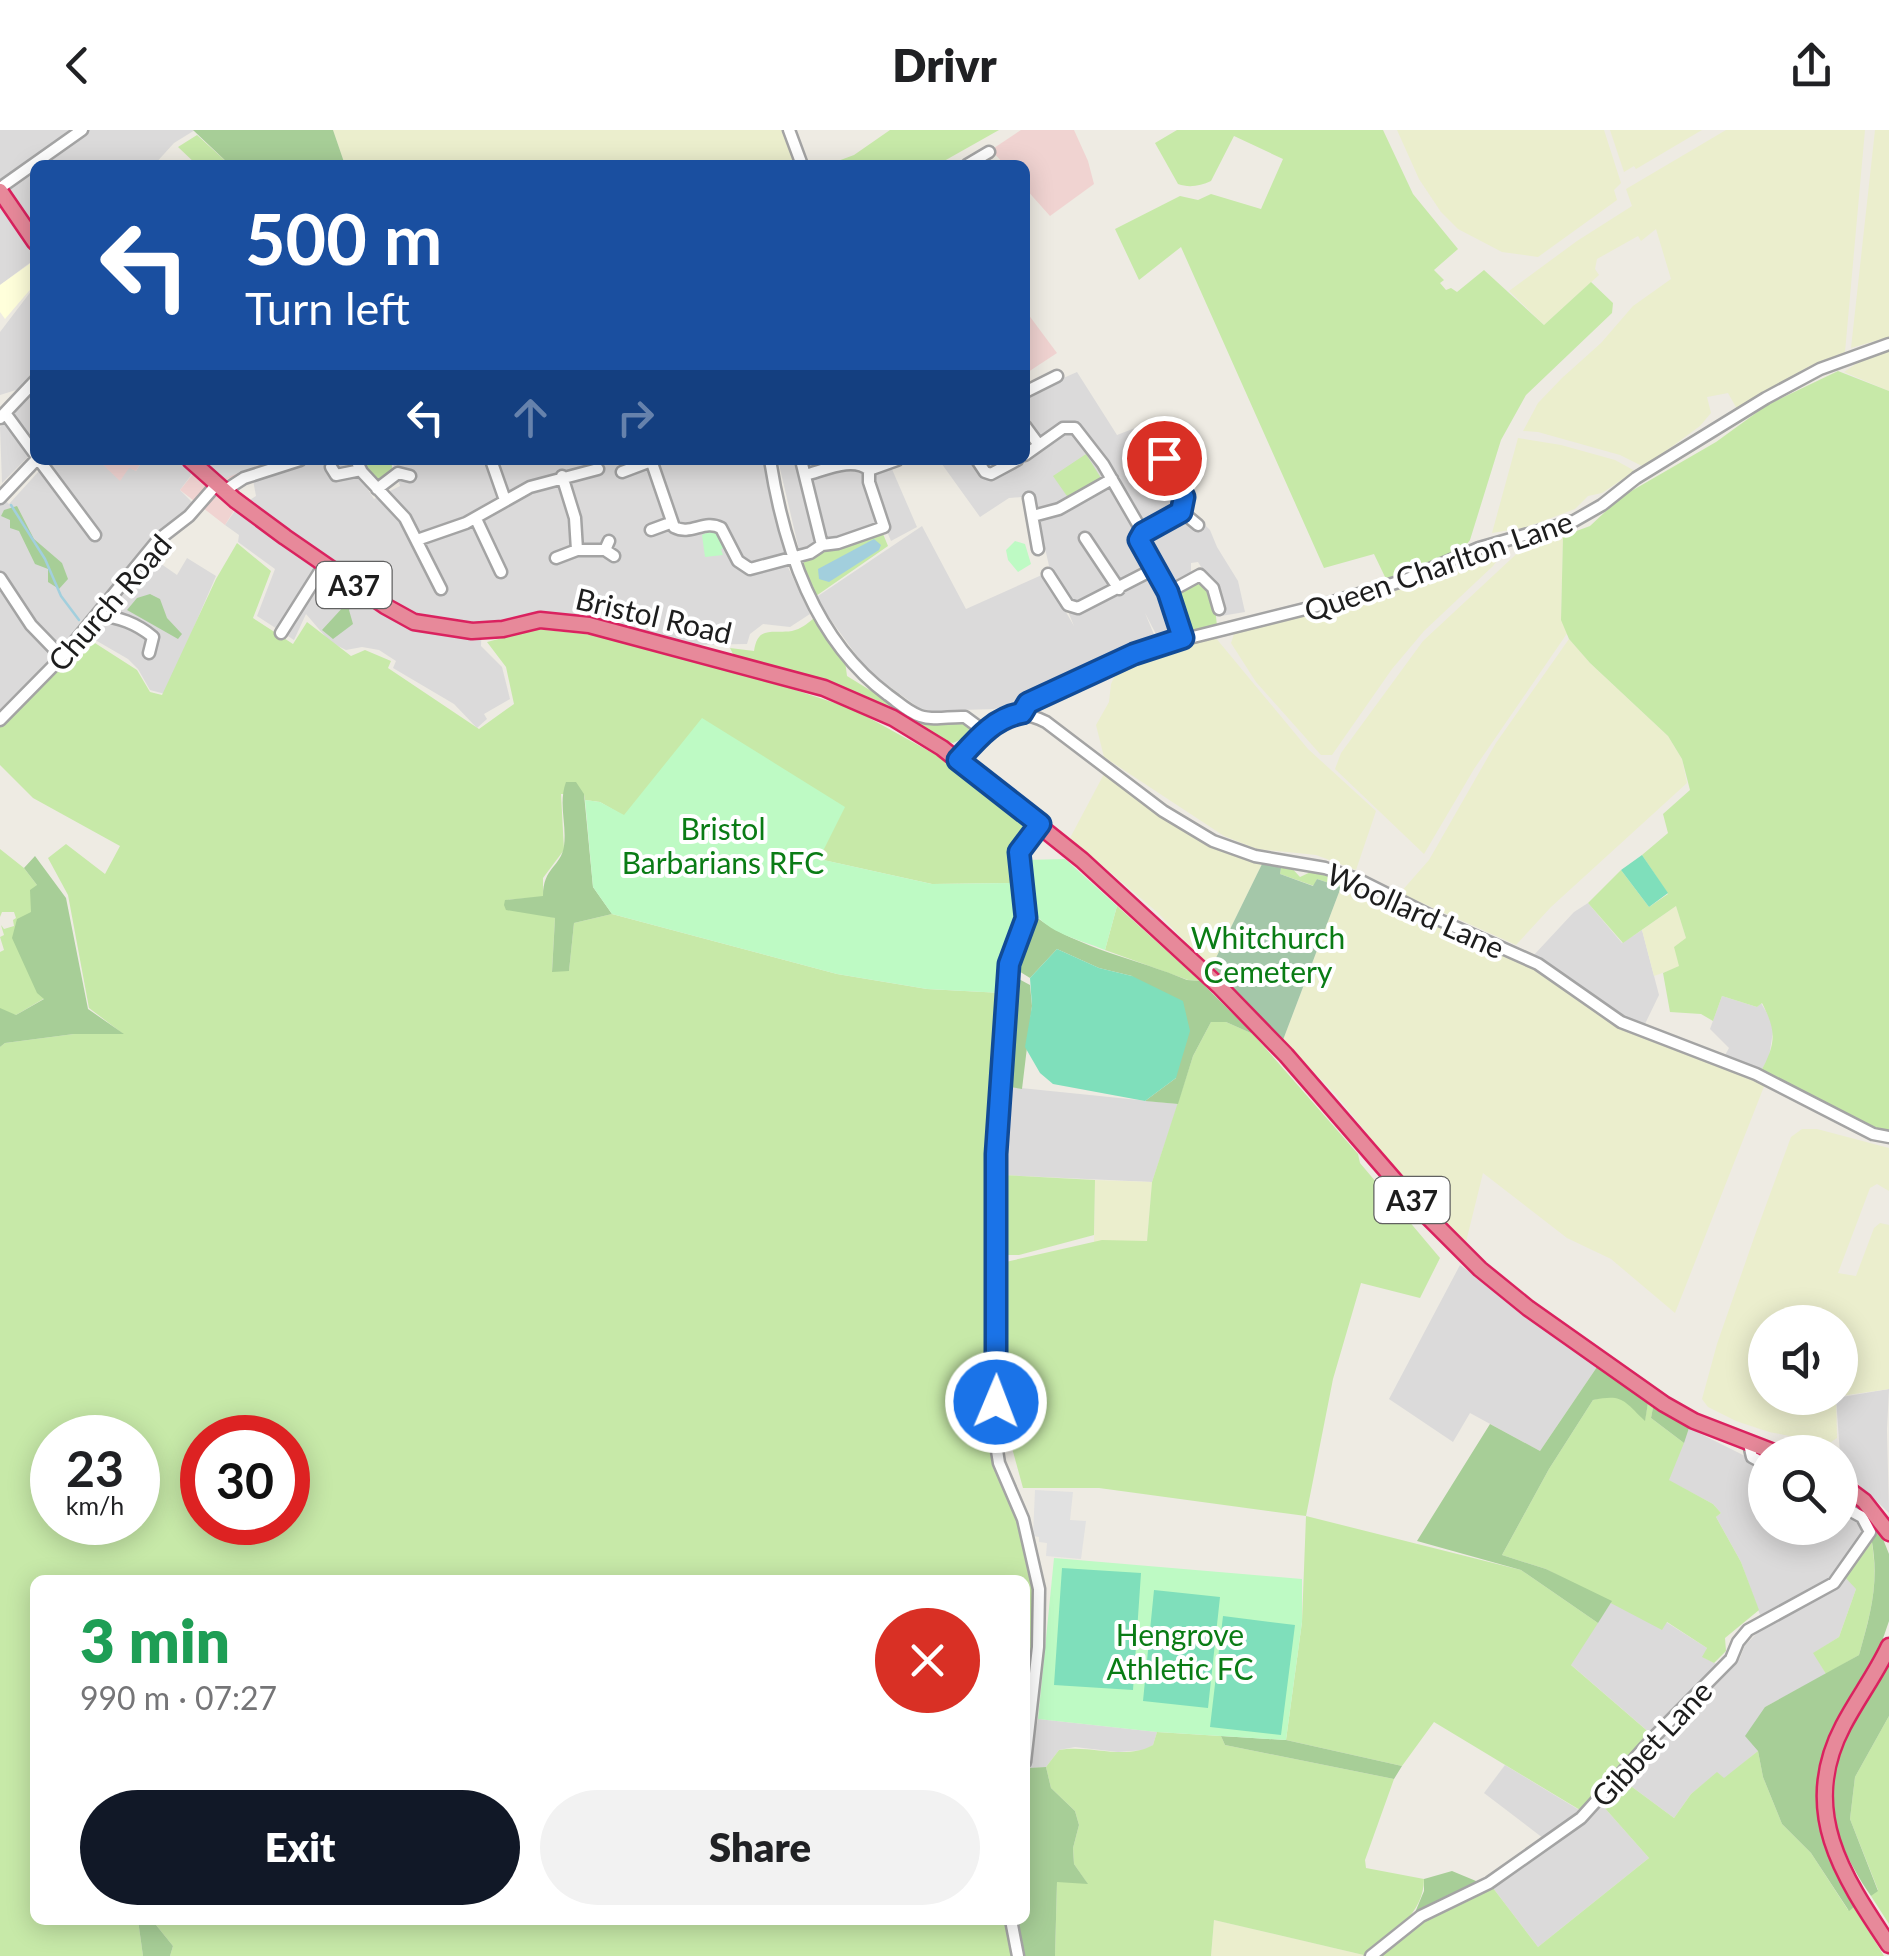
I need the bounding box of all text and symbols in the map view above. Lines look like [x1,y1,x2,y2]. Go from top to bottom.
icon: back [50,38,105,93]
text: Drivr [892,38,997,92]
icon: share [1784,38,1839,93]
text: 500 m [245,196,442,280]
icon: left [80,200,210,330]
text: Turn left [245,281,410,335]
icon: left [398,390,453,445]
icon: ahead [503,390,558,445]
icon: right [608,390,663,445]
pin [1122,416,1207,501]
icon: arrive [1137,431,1192,486]
street label: Queen Charlton Lane [1299,502,1577,628]
street label: Church Road [40,526,178,678]
road number: A37 [316,562,392,608]
street label: Bristol Road [572,580,736,650]
park label: Bristol Barbarians RFC [622,810,824,880]
street label: Woollard Lane [1322,855,1510,965]
park label: Whitchurch Cemetery [1191,919,1345,989]
road number: A37 [1374,1177,1450,1223]
map controls [1748,1305,1858,1545]
button: sound [1748,1305,1858,1415]
position arrow [944,1350,1048,1454]
speed limit sign: 30 [180,1415,310,1545]
button: search [1748,1435,1858,1545]
text: 23 [66,1438,124,1498]
text: km/h [66,1490,124,1520]
text: 3 min [80,1604,230,1676]
button: close [875,1608,980,1713]
park label: Hengrove Athletic FC [1106,1616,1254,1686]
street label: Gibbet Lane [1583,1672,1719,1814]
text: 990 m · 07:27 [80,1678,277,1717]
button: Exit [80,1790,520,1905]
button: Share [540,1790,980,1905]

